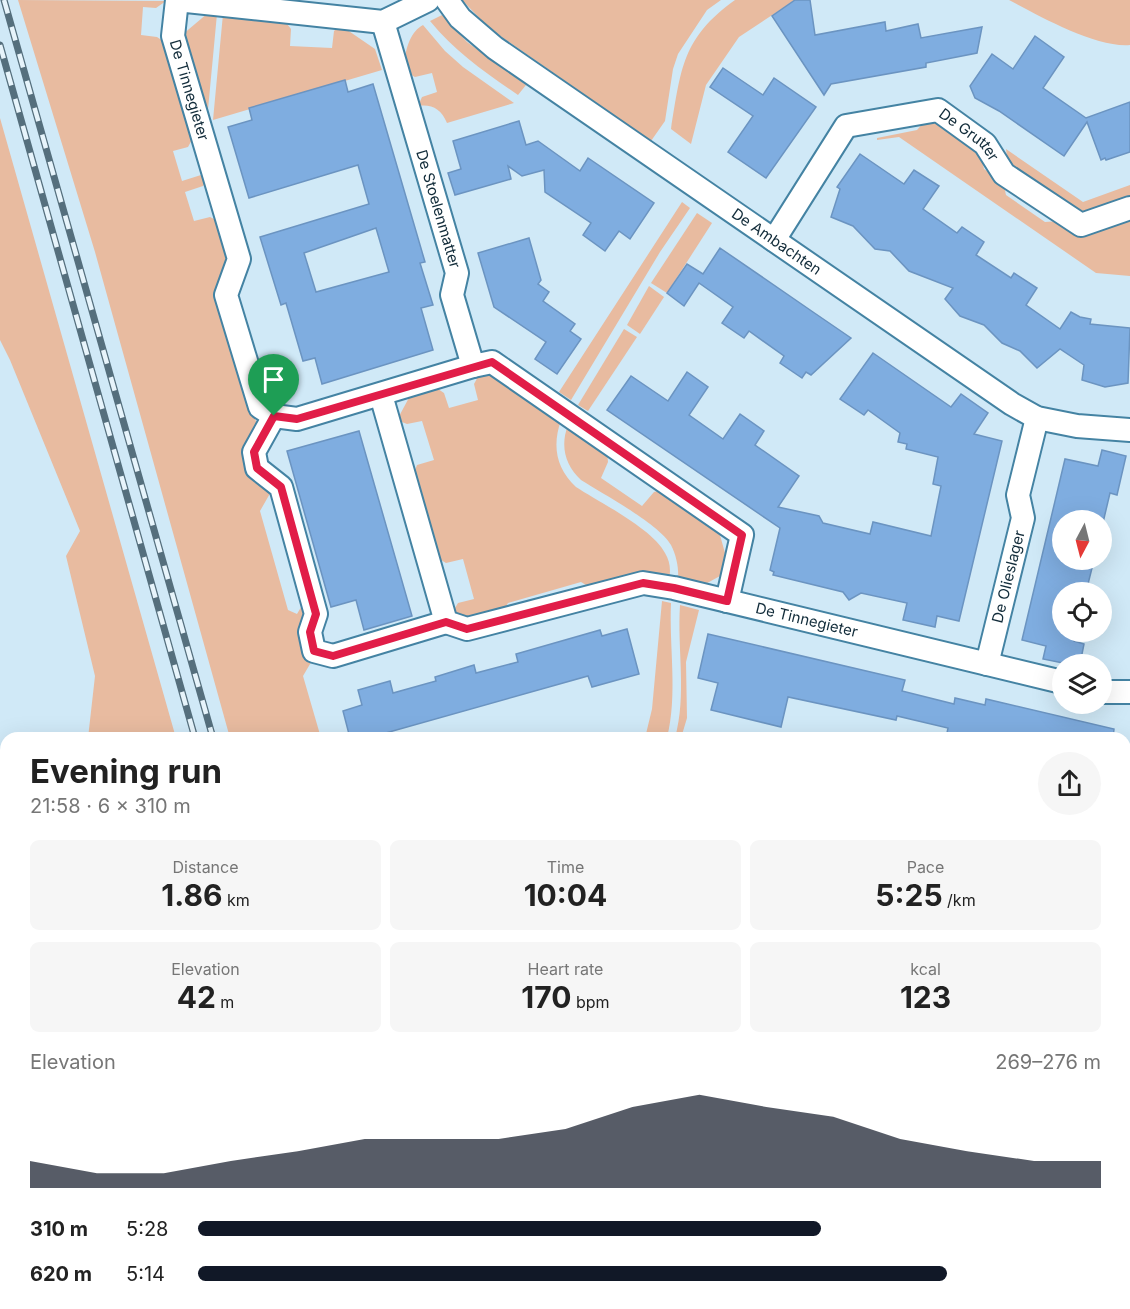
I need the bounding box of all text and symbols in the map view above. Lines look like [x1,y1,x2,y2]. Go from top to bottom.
street label: De Tinnegieter [166,37,214,143]
street label: De Grutter [935,104,1003,165]
street label: De Stoelenmatter [412,147,465,271]
street label: De Ambachten [728,204,825,279]
pin [248,354,299,416]
icon: arrive [257,363,290,396]
north arrow [1052,510,1112,570]
map controls [1052,510,1112,714]
street label: De Olieslager [987,528,1029,625]
button: locate [1052,582,1112,642]
street label: De Tinnegieter [754,598,860,641]
button: layers [1052,654,1112,714]
text: Evening run [30,751,222,791]
button: share [1038,752,1101,815]
text: 21:58 · 6 × 310 m [30,794,191,818]
text: Distance [172,857,239,877]
text: Time [547,857,584,877]
text: Pace [907,857,944,877]
text: 1.86 [161,877,222,913]
text: 10:04 [524,877,607,913]
text: 5:25 [875,877,943,913]
text: km [222,890,250,910]
text: /km [943,890,976,910]
text: Elevation [171,959,240,979]
text: Heart rate [528,959,603,979]
text: kcal [910,959,941,979]
text: 42 [177,979,216,1015]
text: 170 [521,979,572,1015]
text: 123 [900,979,951,1015]
text: m [216,992,234,1012]
text: bpm [572,992,610,1012]
text: Elevation [30,1050,116,1074]
text: 269–276 m [995,1050,1101,1074]
text: 310 m [30,1217,88,1241]
text: 5:28 [126,1217,169,1241]
text: 620 m [30,1262,92,1286]
text: 5:14 [126,1262,165,1286]

